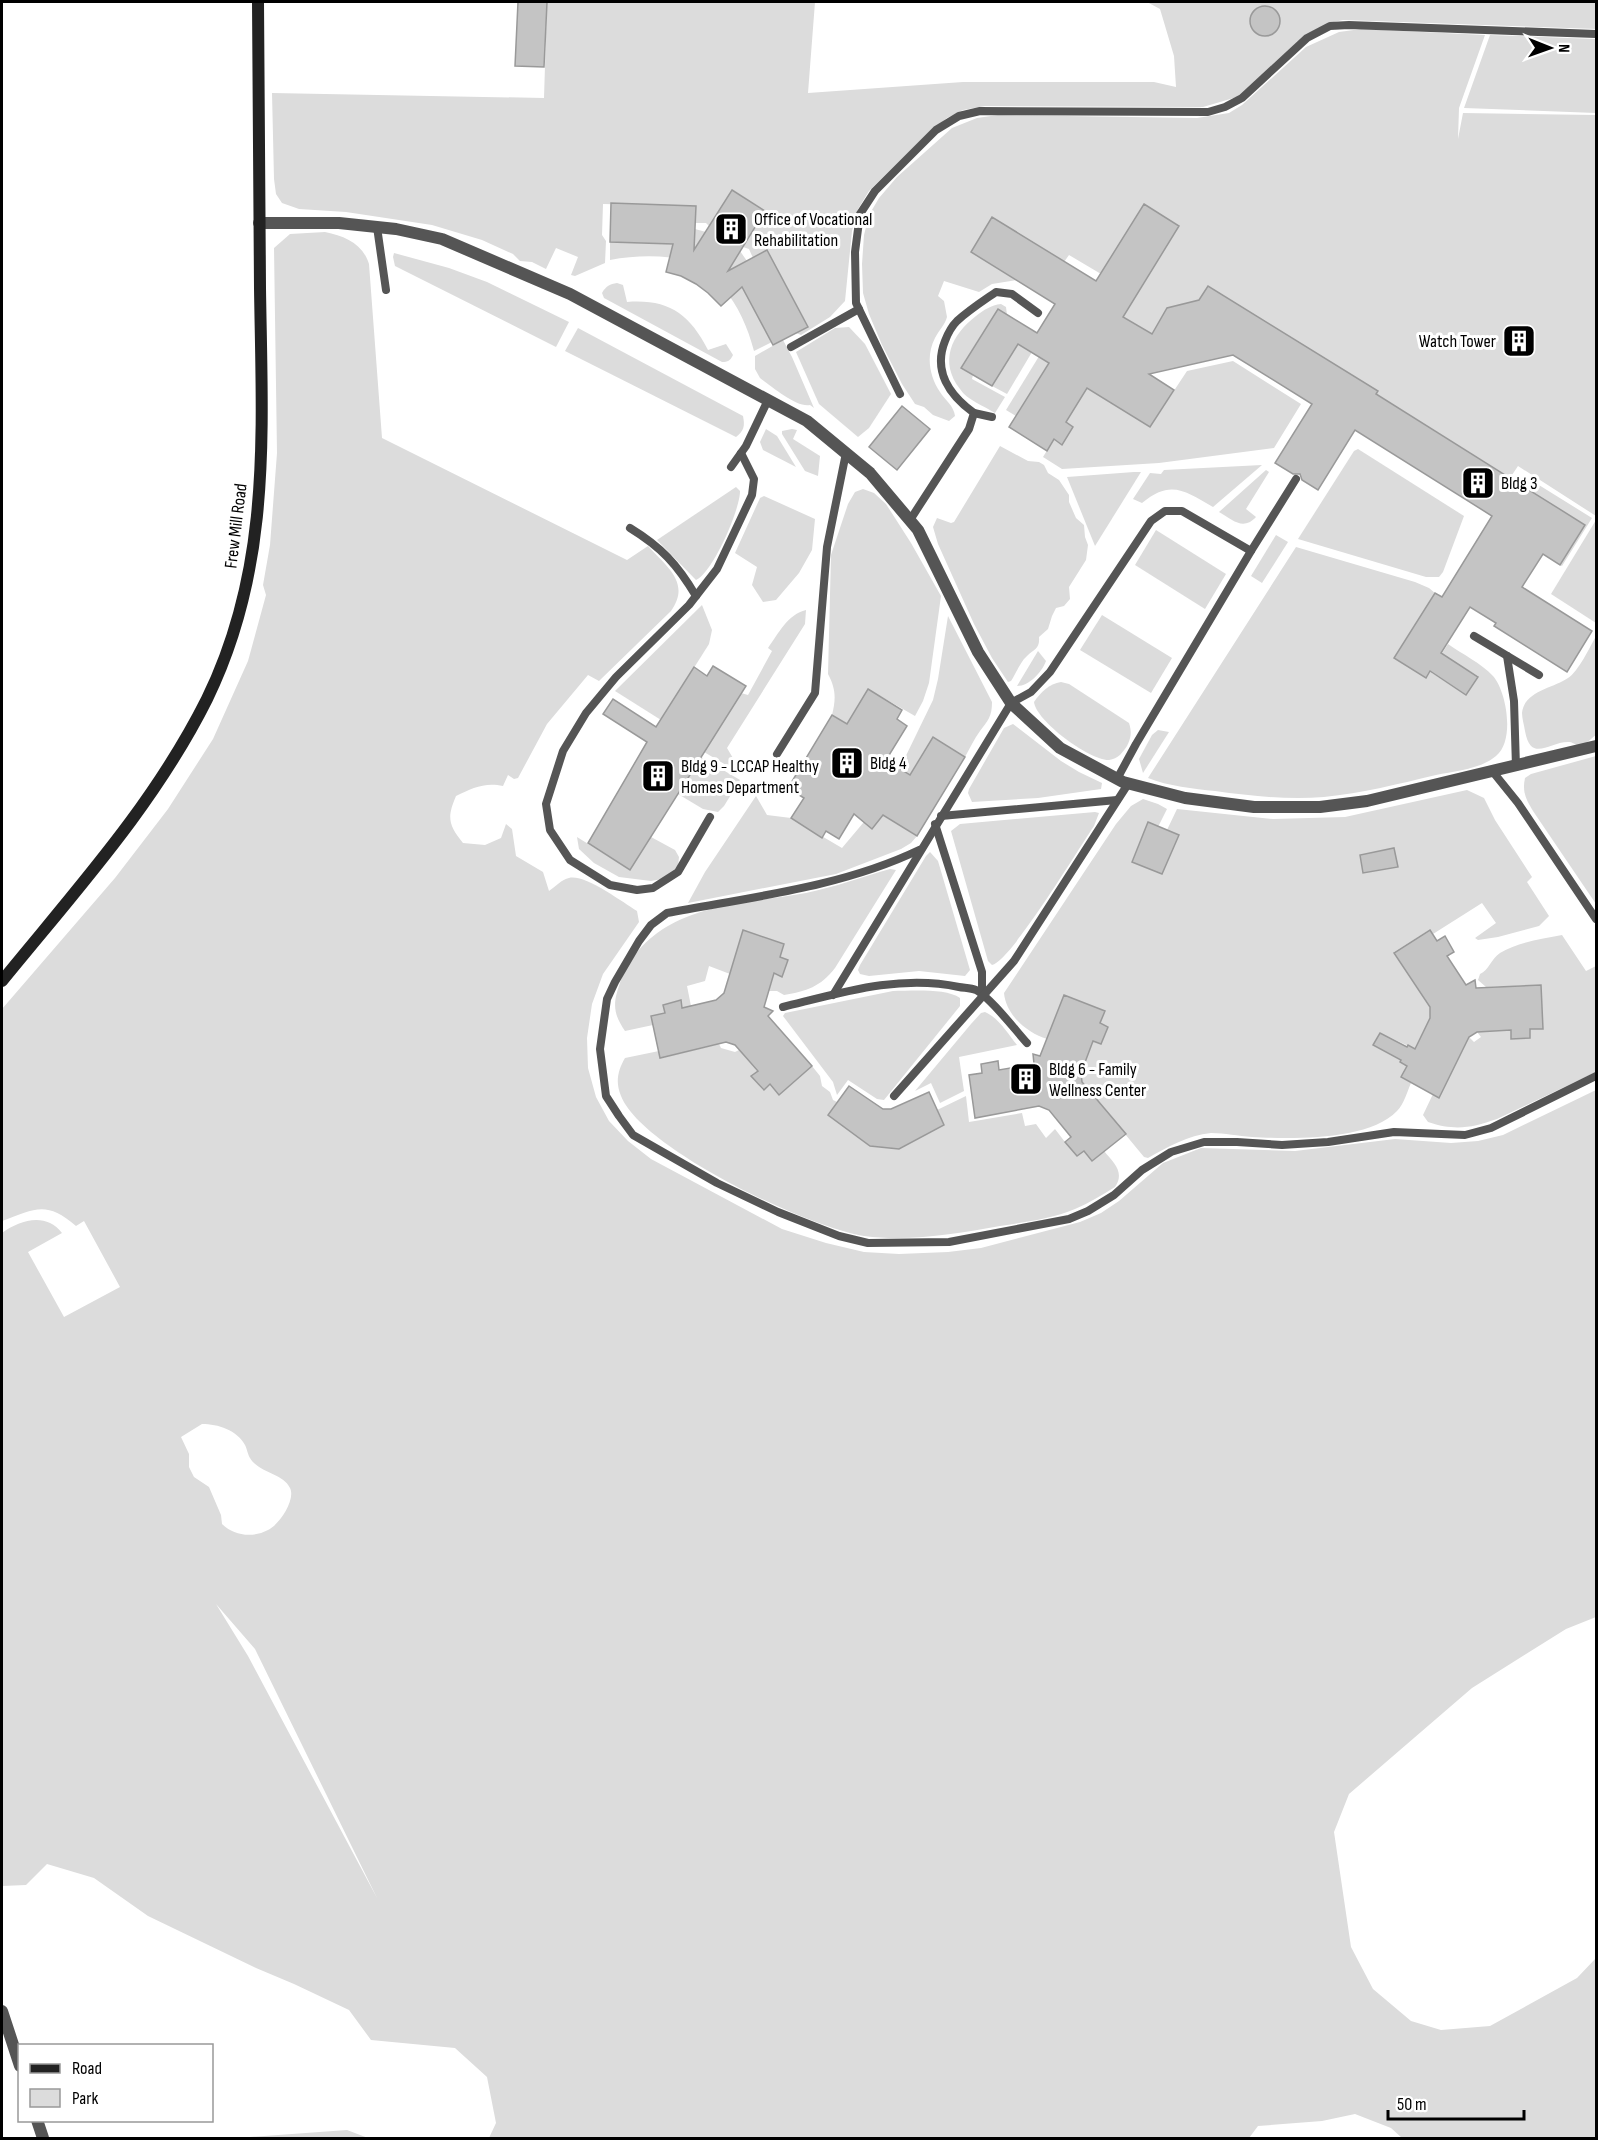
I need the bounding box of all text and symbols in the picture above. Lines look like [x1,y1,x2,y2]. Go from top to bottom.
north arrow [1520,18,1580,78]
text: N [1554,44,1573,53]
place label: Office of Vocational Rehabilitation [754,209,872,251]
building icon: Office of Vocational Rehabilitation [713,211,749,247]
building icon: Watch Tower [1501,323,1537,359]
place label: Watch Tower [1419,331,1496,352]
building icon: Bldg 3 [1460,465,1496,501]
place label: Bldg 3 [1501,473,1537,494]
street label: Frew Mill Road [220,482,252,570]
building icon: Bldg 4 [829,745,865,781]
place label: Bldg 4 [870,753,907,774]
place label: Bldg 9 - LCCAP Healthy Homes Department [681,756,819,798]
building icon: Bldg 9 - LCCAP Healthy Homes Department [640,758,676,794]
place label: Bldg 6 - Family Wellness Center [1049,1059,1146,1101]
building icon: Bldg 6 - Family Wellness Center [1008,1061,1044,1097]
legend [18,2044,213,2122]
text: Road [72,2058,102,2079]
scale bar [1388,2083,1524,2121]
text: Park [72,2088,98,2109]
text: 50 m [1397,2094,1427,2115]

